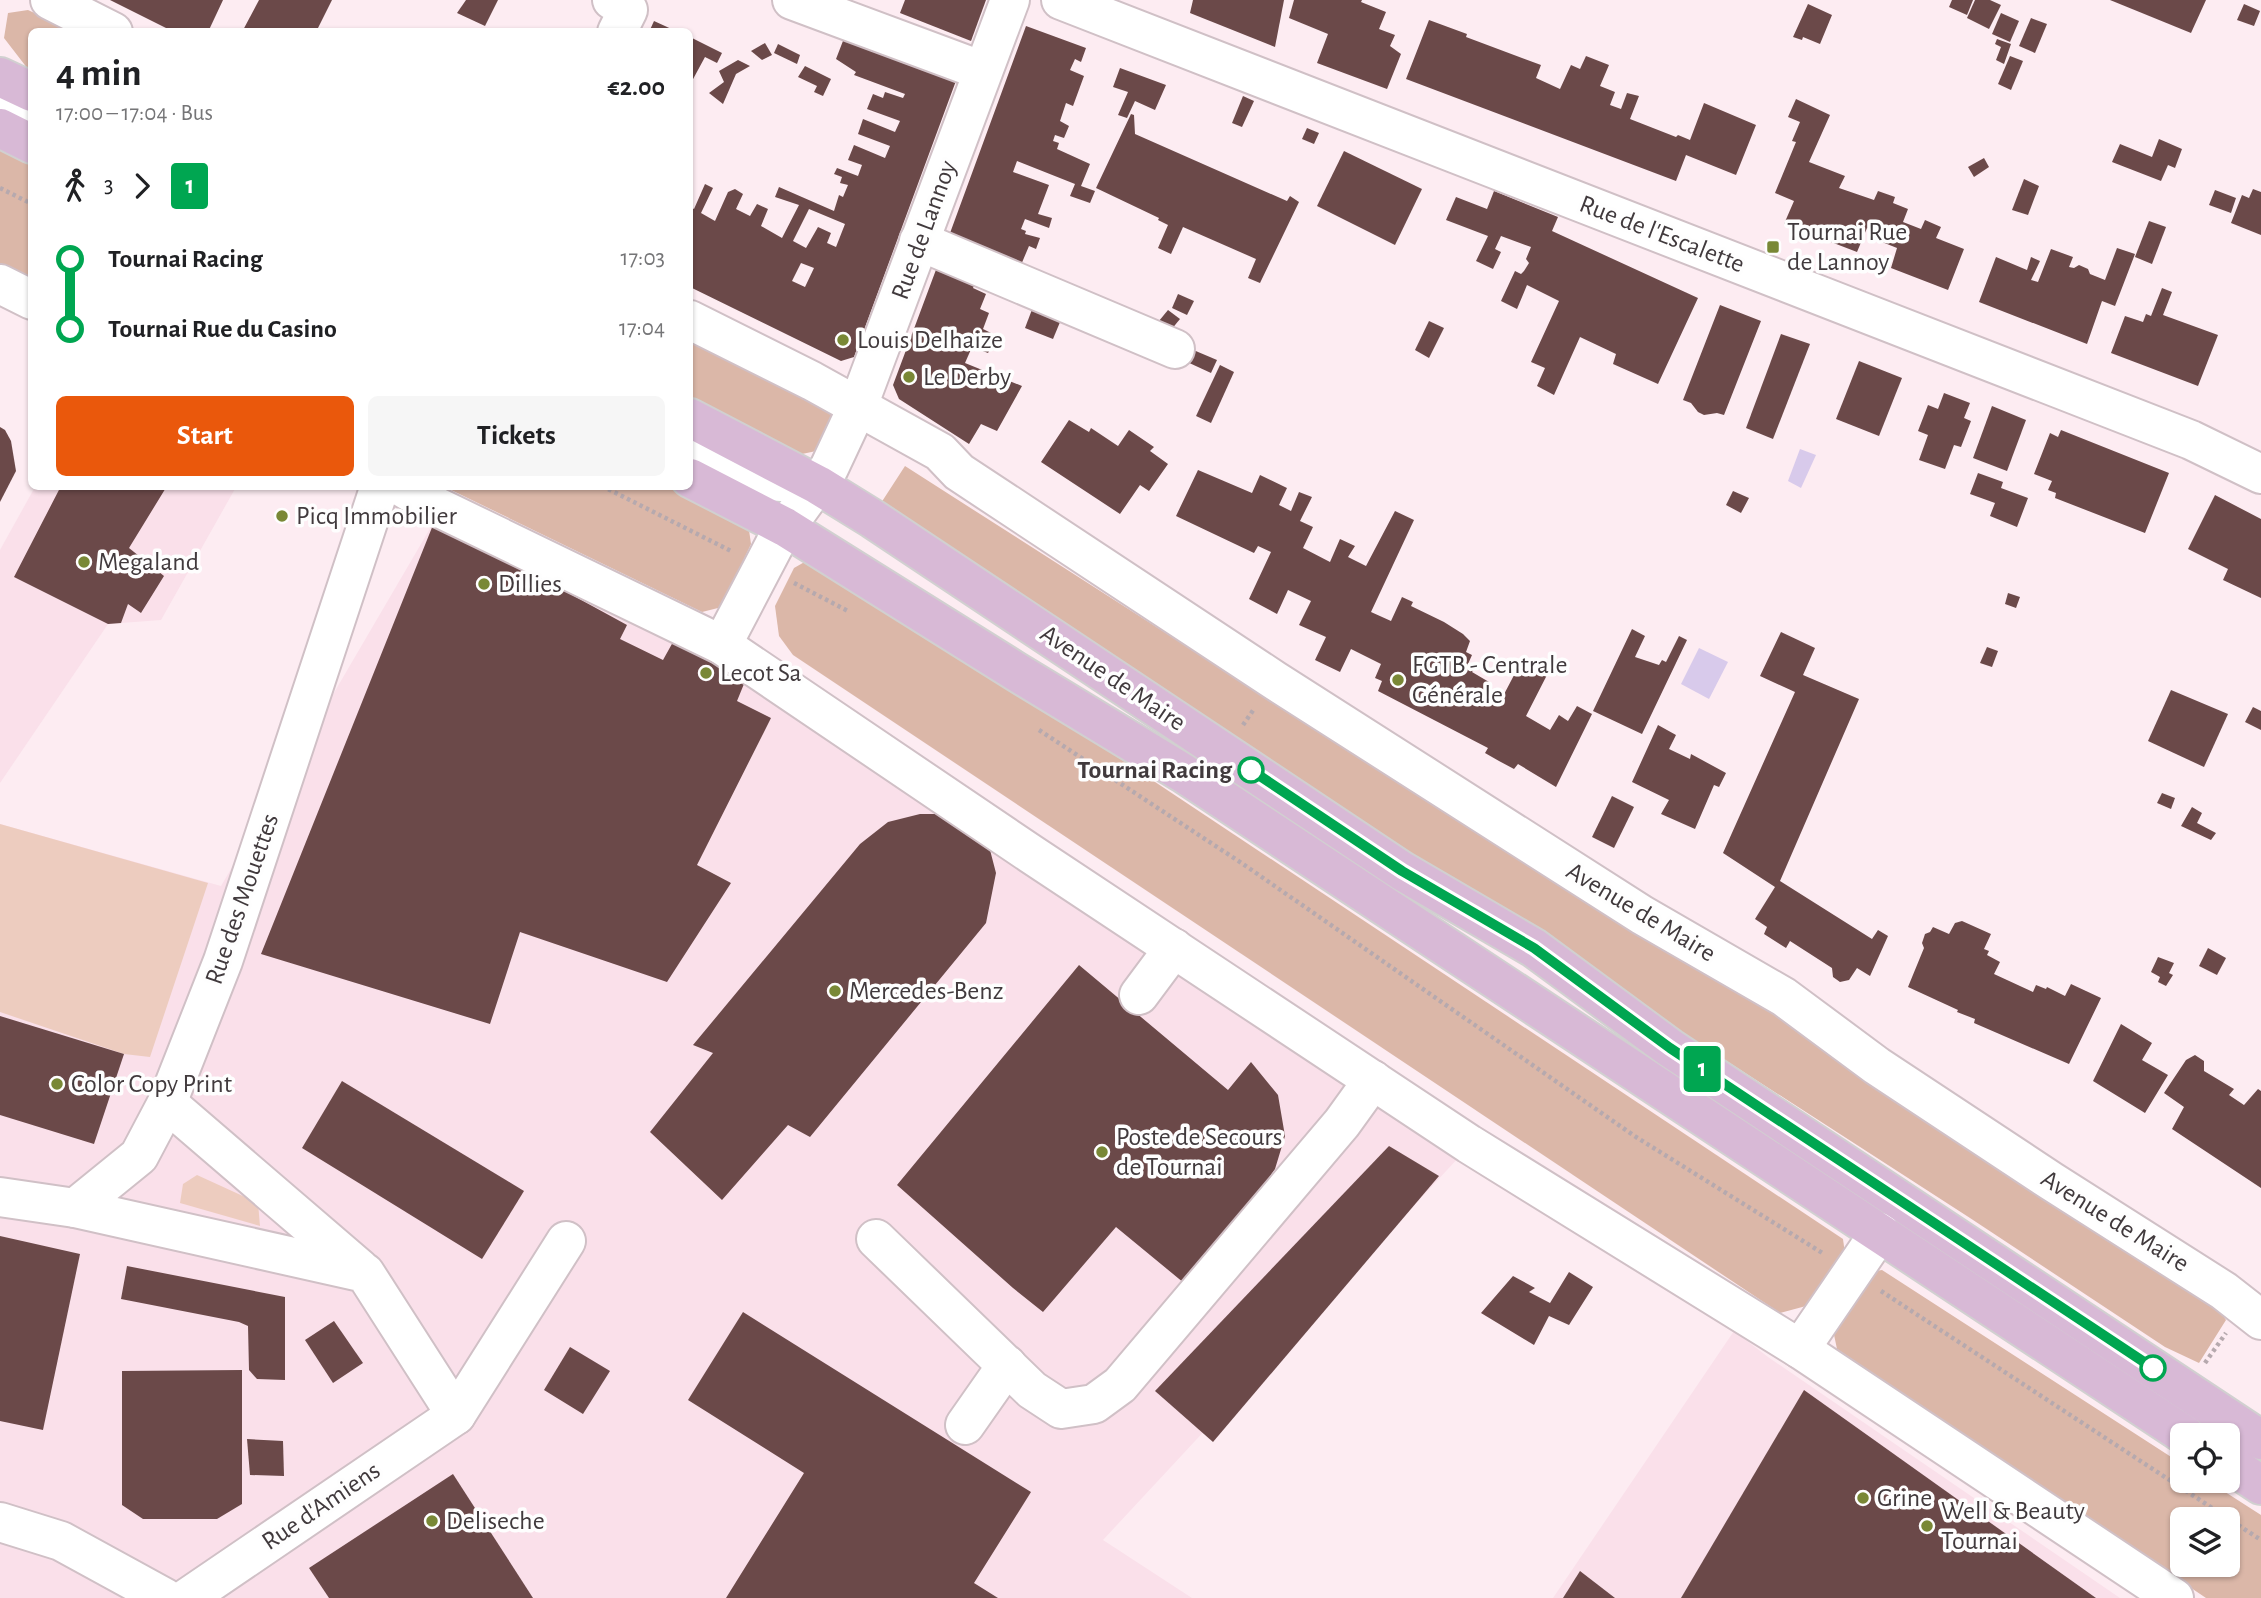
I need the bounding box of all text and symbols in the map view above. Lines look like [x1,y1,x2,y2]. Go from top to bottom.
text: 4 min [56,55,142,93]
text: €2.00 [608,74,665,100]
text: 17:00 – 17:04 · Bus [56,102,213,125]
street label: Rue de Lannoy [887,157,961,303]
icon: walk [56,167,94,205]
icon: forward [123,167,161,205]
text: 3 [104,174,113,197]
text: 1 [185,174,194,198]
street label: Rue de l'Escalette [1576,191,1748,277]
place label: Tournai Rue de Lannoy [1787,219,1907,275]
marker: Tournai Rue de Lannoy [1765,239,1781,255]
text: Tournai Racing [108,246,263,272]
text: 17:03 [621,247,665,270]
text: Tournai Rue du Casino [108,316,337,342]
text: 17:04 [619,317,665,340]
place label: Louis Delhaize [857,327,1003,353]
marker: Louis Delhaize [835,332,851,348]
place label: Le Derby [923,364,1011,390]
marker: Le Derby [901,369,917,385]
button: Start [56,396,354,476]
button: Tickets [368,396,665,476]
place label: Picq Immobilier [296,503,458,529]
marker: Picq Immobilier [274,508,290,524]
place label: Megaland [98,549,199,575]
marker: Megaland [76,554,92,570]
place label: Dillies [498,571,562,597]
marker: Dillies [476,576,492,592]
street label: Avenue de Maire [1036,620,1190,736]
place label: FGTB - Centrale Générale [1412,652,1567,708]
place label: Lecot Sa [720,660,802,686]
marker: Lecot Sa [698,665,714,681]
marker: FGTB - Centrale Générale [1390,672,1406,688]
place label: Tournai Racing [1077,757,1233,783]
marker: Tournai Racing [1238,757,1264,783]
street label: Rue des Mouettes [201,810,283,988]
street label: Avenue de Maire [1562,857,1720,967]
place label: Mercedes-Benz [849,978,1003,1004]
marker: Mercedes-Benz [827,983,843,999]
line badge: 1 [1679,1046,1725,1092]
text: 1 [1698,1057,1706,1081]
place label: Color Copy Print [71,1071,232,1097]
marker: Color Copy Print [49,1076,65,1092]
place label: Poste de Secours de Tournai [1116,1124,1282,1180]
marker: Poste de Secours de Tournai [1094,1144,1110,1160]
street label: Avenue de Maire [2037,1165,2193,1277]
unlabelled marker [2140,1355,2166,1381]
map controls [2170,1423,2240,1577]
button: locate [2170,1423,2240,1493]
street label: Rue d'Amiens [257,1457,385,1555]
place label: Grine [1877,1485,1932,1511]
marker: Grine [1855,1490,1871,1506]
place label: Well & Beauty Tournai [1941,1498,2085,1554]
button: layers [2170,1507,2240,1577]
place label: Deliseche [446,1508,545,1534]
marker: Deliseche [424,1513,440,1529]
marker: Well & Beauty Tournai [1919,1518,1935,1534]

